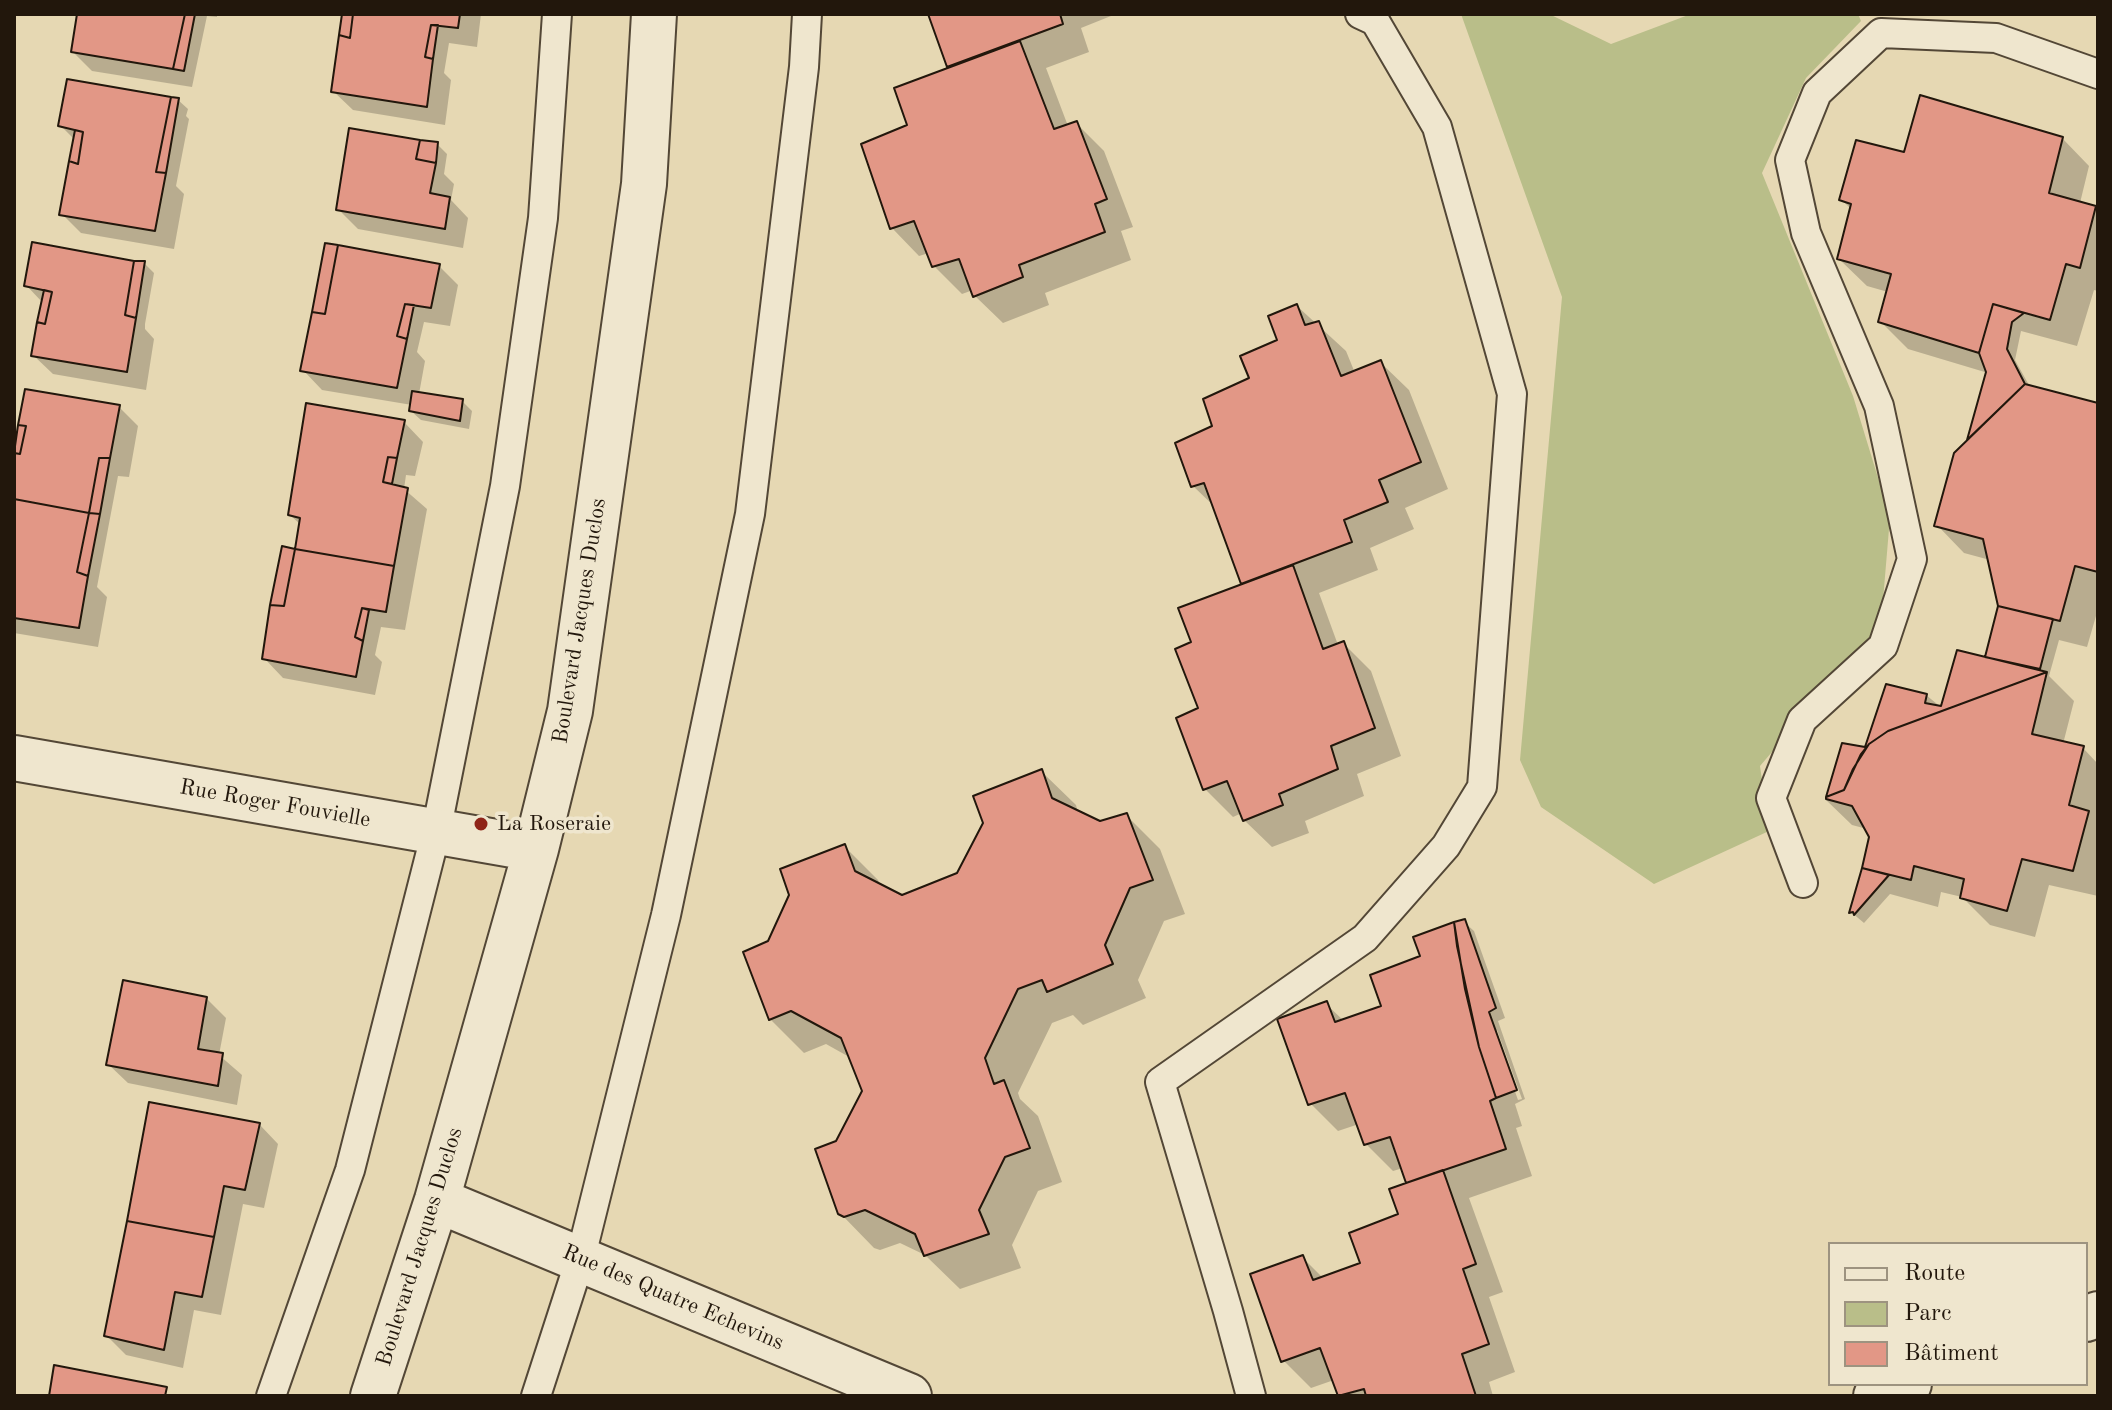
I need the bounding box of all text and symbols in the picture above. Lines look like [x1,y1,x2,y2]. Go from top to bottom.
street label: Boulevard Jacques Duclos [548,496,612,746]
street label: Rue Roger Fouvielle [178,774,372,834]
place label: La Roseraie [497,811,611,837]
marker: La Roseraie [472,815,490,833]
street label: Boulevard Jacques Duclos [371,1124,469,1370]
street label: Rue des Quatre Echevins [558,1239,788,1357]
legend [1828,1242,2088,1386]
text: Route [1904,1262,1965,1286]
text: Parc [1904,1302,1951,1326]
text: Bâtiment [1904,1342,1999,1366]

